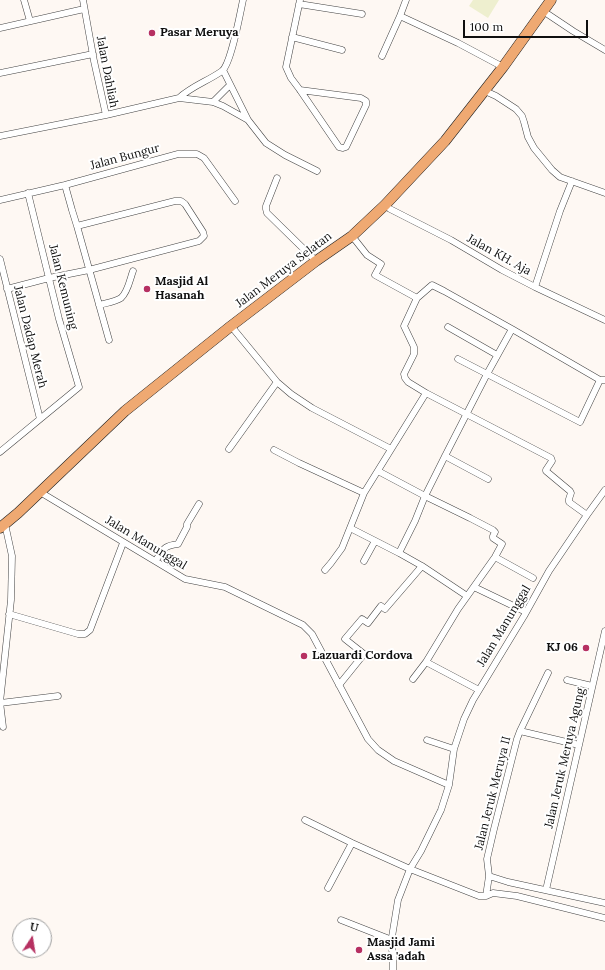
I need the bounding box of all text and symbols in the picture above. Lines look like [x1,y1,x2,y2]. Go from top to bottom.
scale bar [465,12,590,38]
text: 100 m [470,19,503,34]
place label: Pasar Meruya [160,26,239,40]
marker: Pasar Meruya [147,28,157,38]
street label: Jalan Dahliah [93,35,121,109]
street label: Jalan Bungur [89,141,161,173]
street label: Jalan Meruya Selatan [233,229,335,311]
street label: Jalan KH. Aja [465,232,533,278]
street label: Jalan Kemuning [45,243,81,331]
place label: Masjid Al Hasanah [155,275,208,303]
street label: Jalan Dadap Merah [10,284,50,390]
marker: Masjid Al Hasanah [142,284,152,294]
street label: Jalan Manunggal [103,513,189,573]
street label: Jalan Manunggal [474,583,534,669]
place label: KJ 06 [546,641,578,655]
marker: KJ 06 [581,643,591,653]
place label: Lazuardi Cordova [312,649,413,663]
marker: Lazuardi Cordova [299,651,309,661]
street label: Jalan Jeruk Meruya Agung [542,686,588,830]
street label: Jalan Jeruk Meruya II [472,735,514,851]
north arrow [12,918,52,958]
text: U [29,920,40,935]
place label: Masjid Jami Assa 'adah [367,936,435,964]
marker: Masjid Jami Assa 'adah [354,945,364,955]

